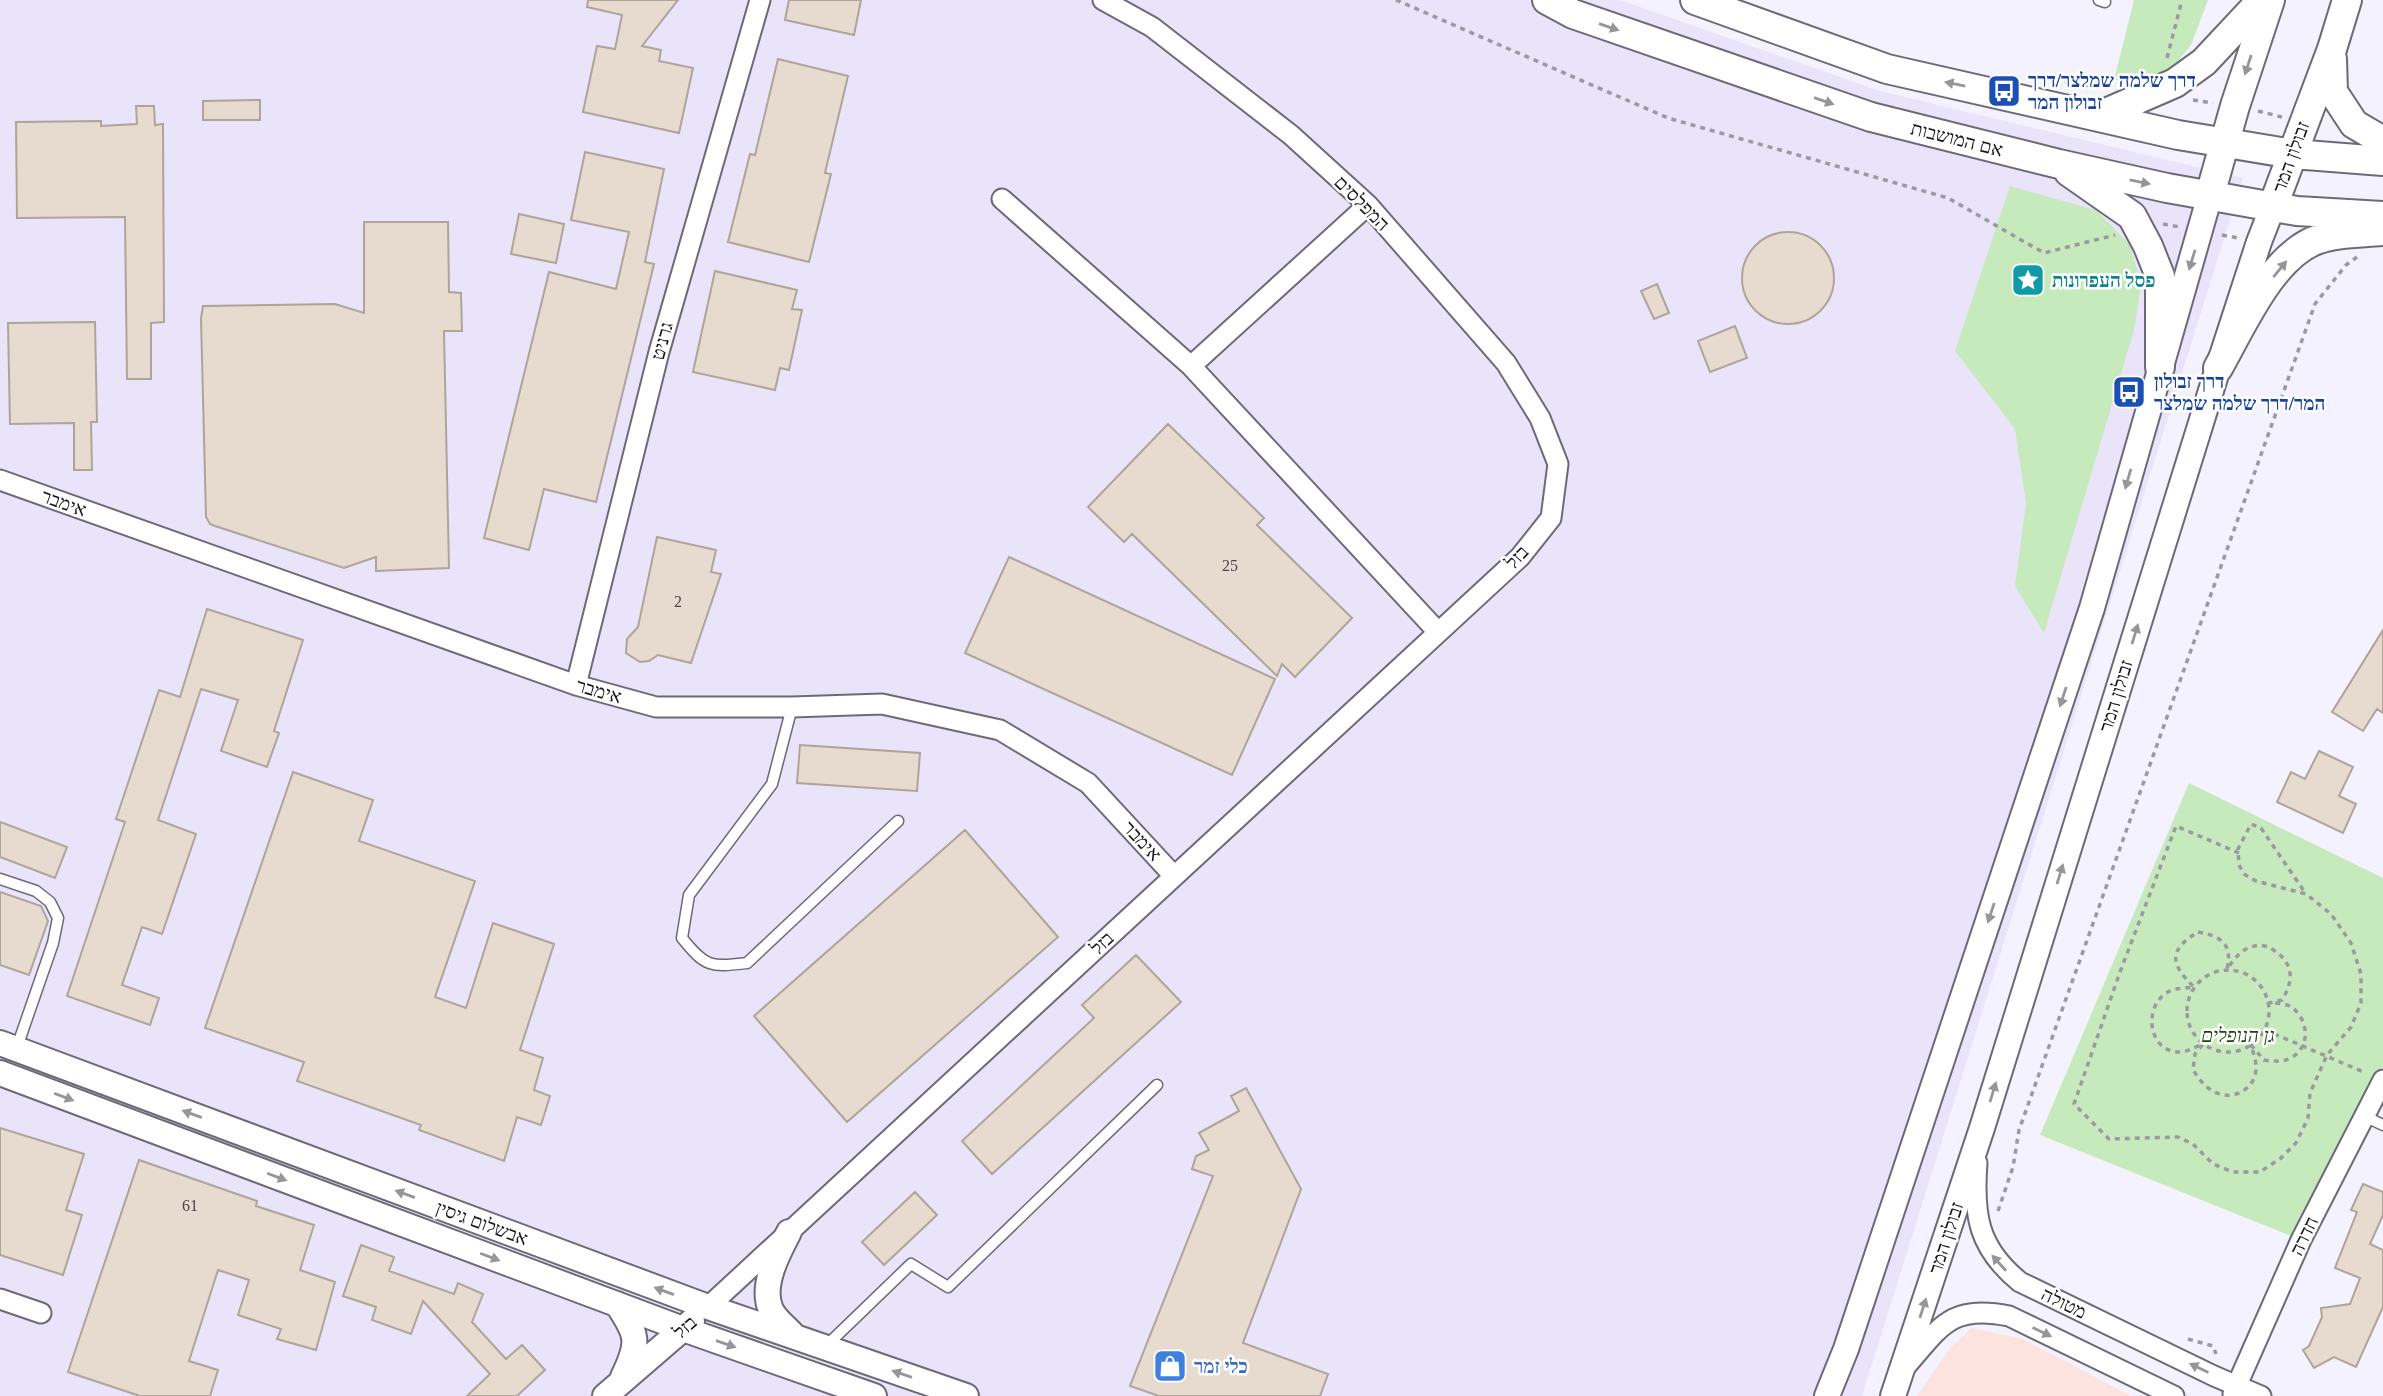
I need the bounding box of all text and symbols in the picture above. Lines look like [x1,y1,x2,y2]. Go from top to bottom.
one-way arrow [1599,22,1620,33]
one-way arrow [2242,54,2253,75]
place label: דרך שלמה שמלצר/דרך זבולון המר [2028,70,2196,113]
bus stop icon: דרך שלמה שמלצר/דרך זבולון המר [1985,72,2023,110]
one-way arrow [1944,78,1966,89]
one-way arrow [1814,96,1835,107]
street label: אם המושבות [1909,117,2005,161]
street label: זבולון המר [2268,119,2314,195]
street label: המפלסים [1330,171,1394,235]
one-way arrow [2129,176,2151,187]
one-way arrow [2186,250,2196,271]
one-way arrow [2272,260,2287,278]
place icon: פסל העפרונות [2009,261,2047,299]
place label: פסל העפרונות [2052,270,2156,291]
street label: גרניט [647,320,677,362]
place label: דרך זבולון המר/דרך שלמה שמלצר [2154,371,2326,414]
bus stop icon: דרך זבולון המר/דרך שלמה שמלצר [2110,373,2148,411]
one-way arrow [2123,469,2133,490]
street label: אימבר [39,485,89,521]
street label: בזל [1501,541,1533,573]
house number: 25 [1222,557,1238,574]
house number: 2 [674,593,682,610]
one-way arrow [2131,623,2141,644]
street label: זבולון המר [2095,657,2137,735]
street label: אימבר [574,675,624,707]
one-way arrow [2057,686,2068,707]
street label: אימבר [1119,817,1165,865]
one-way arrow [2056,864,2066,885]
one-way arrow [1985,902,1996,923]
street label: בזל [1086,927,1118,959]
park label: גן הנופלים [2201,1025,2275,1046]
one-way arrow [1988,1081,1998,1102]
one-way arrow [53,1092,74,1103]
one-way arrow [181,1109,202,1120]
one-way arrow [266,1172,287,1183]
one-way arrow [394,1188,415,1199]
house number: 61 [182,1197,198,1214]
street label: אבשלום גיסין [433,1197,531,1249]
street label: זבולון המר [1925,1199,1967,1277]
street label: חדרה [2286,1213,2322,1259]
one-way arrow [480,1251,501,1262]
one-way arrow [1991,1254,2007,1272]
street label: מטולה [2038,1283,2090,1323]
one-way arrow [654,1285,675,1296]
one-way arrow [1918,1298,1929,1319]
street label: בזל [669,1311,701,1343]
one-way arrow [2032,1327,2052,1338]
one-way arrow [716,1339,737,1350]
shop icon: כלי זמר [1151,1347,1189,1385]
place label: כלי זמר [1194,1356,1248,1377]
one-way arrow [2189,1363,2209,1374]
one-way arrow [891,1368,912,1379]

